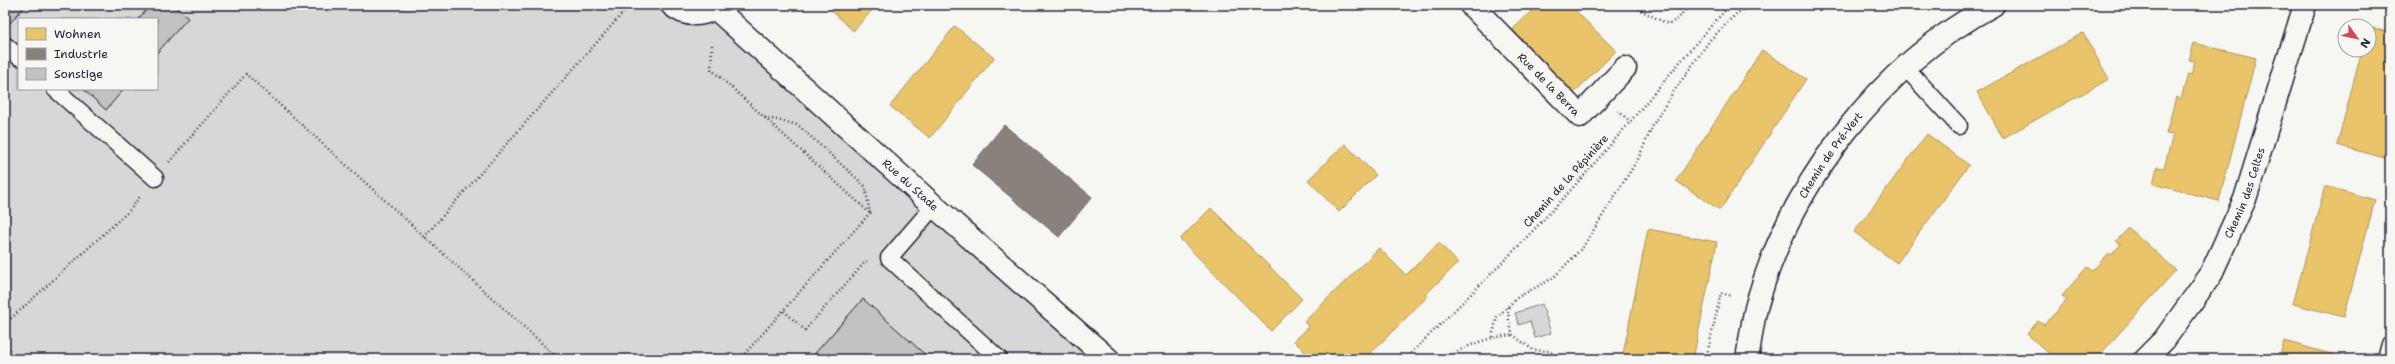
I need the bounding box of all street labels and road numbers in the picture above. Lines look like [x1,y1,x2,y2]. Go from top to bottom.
street label: Rue de la Berra [1514,49,1583,119]
street label: Chemin de Pré-Vert [1795,109,1866,201]
street label: Chemin de la Pépinière [1520,131,1612,231]
street label: Chemin des Celtes [2221,145,2268,241]
street label: Rue du Stade [879,155,942,214]

